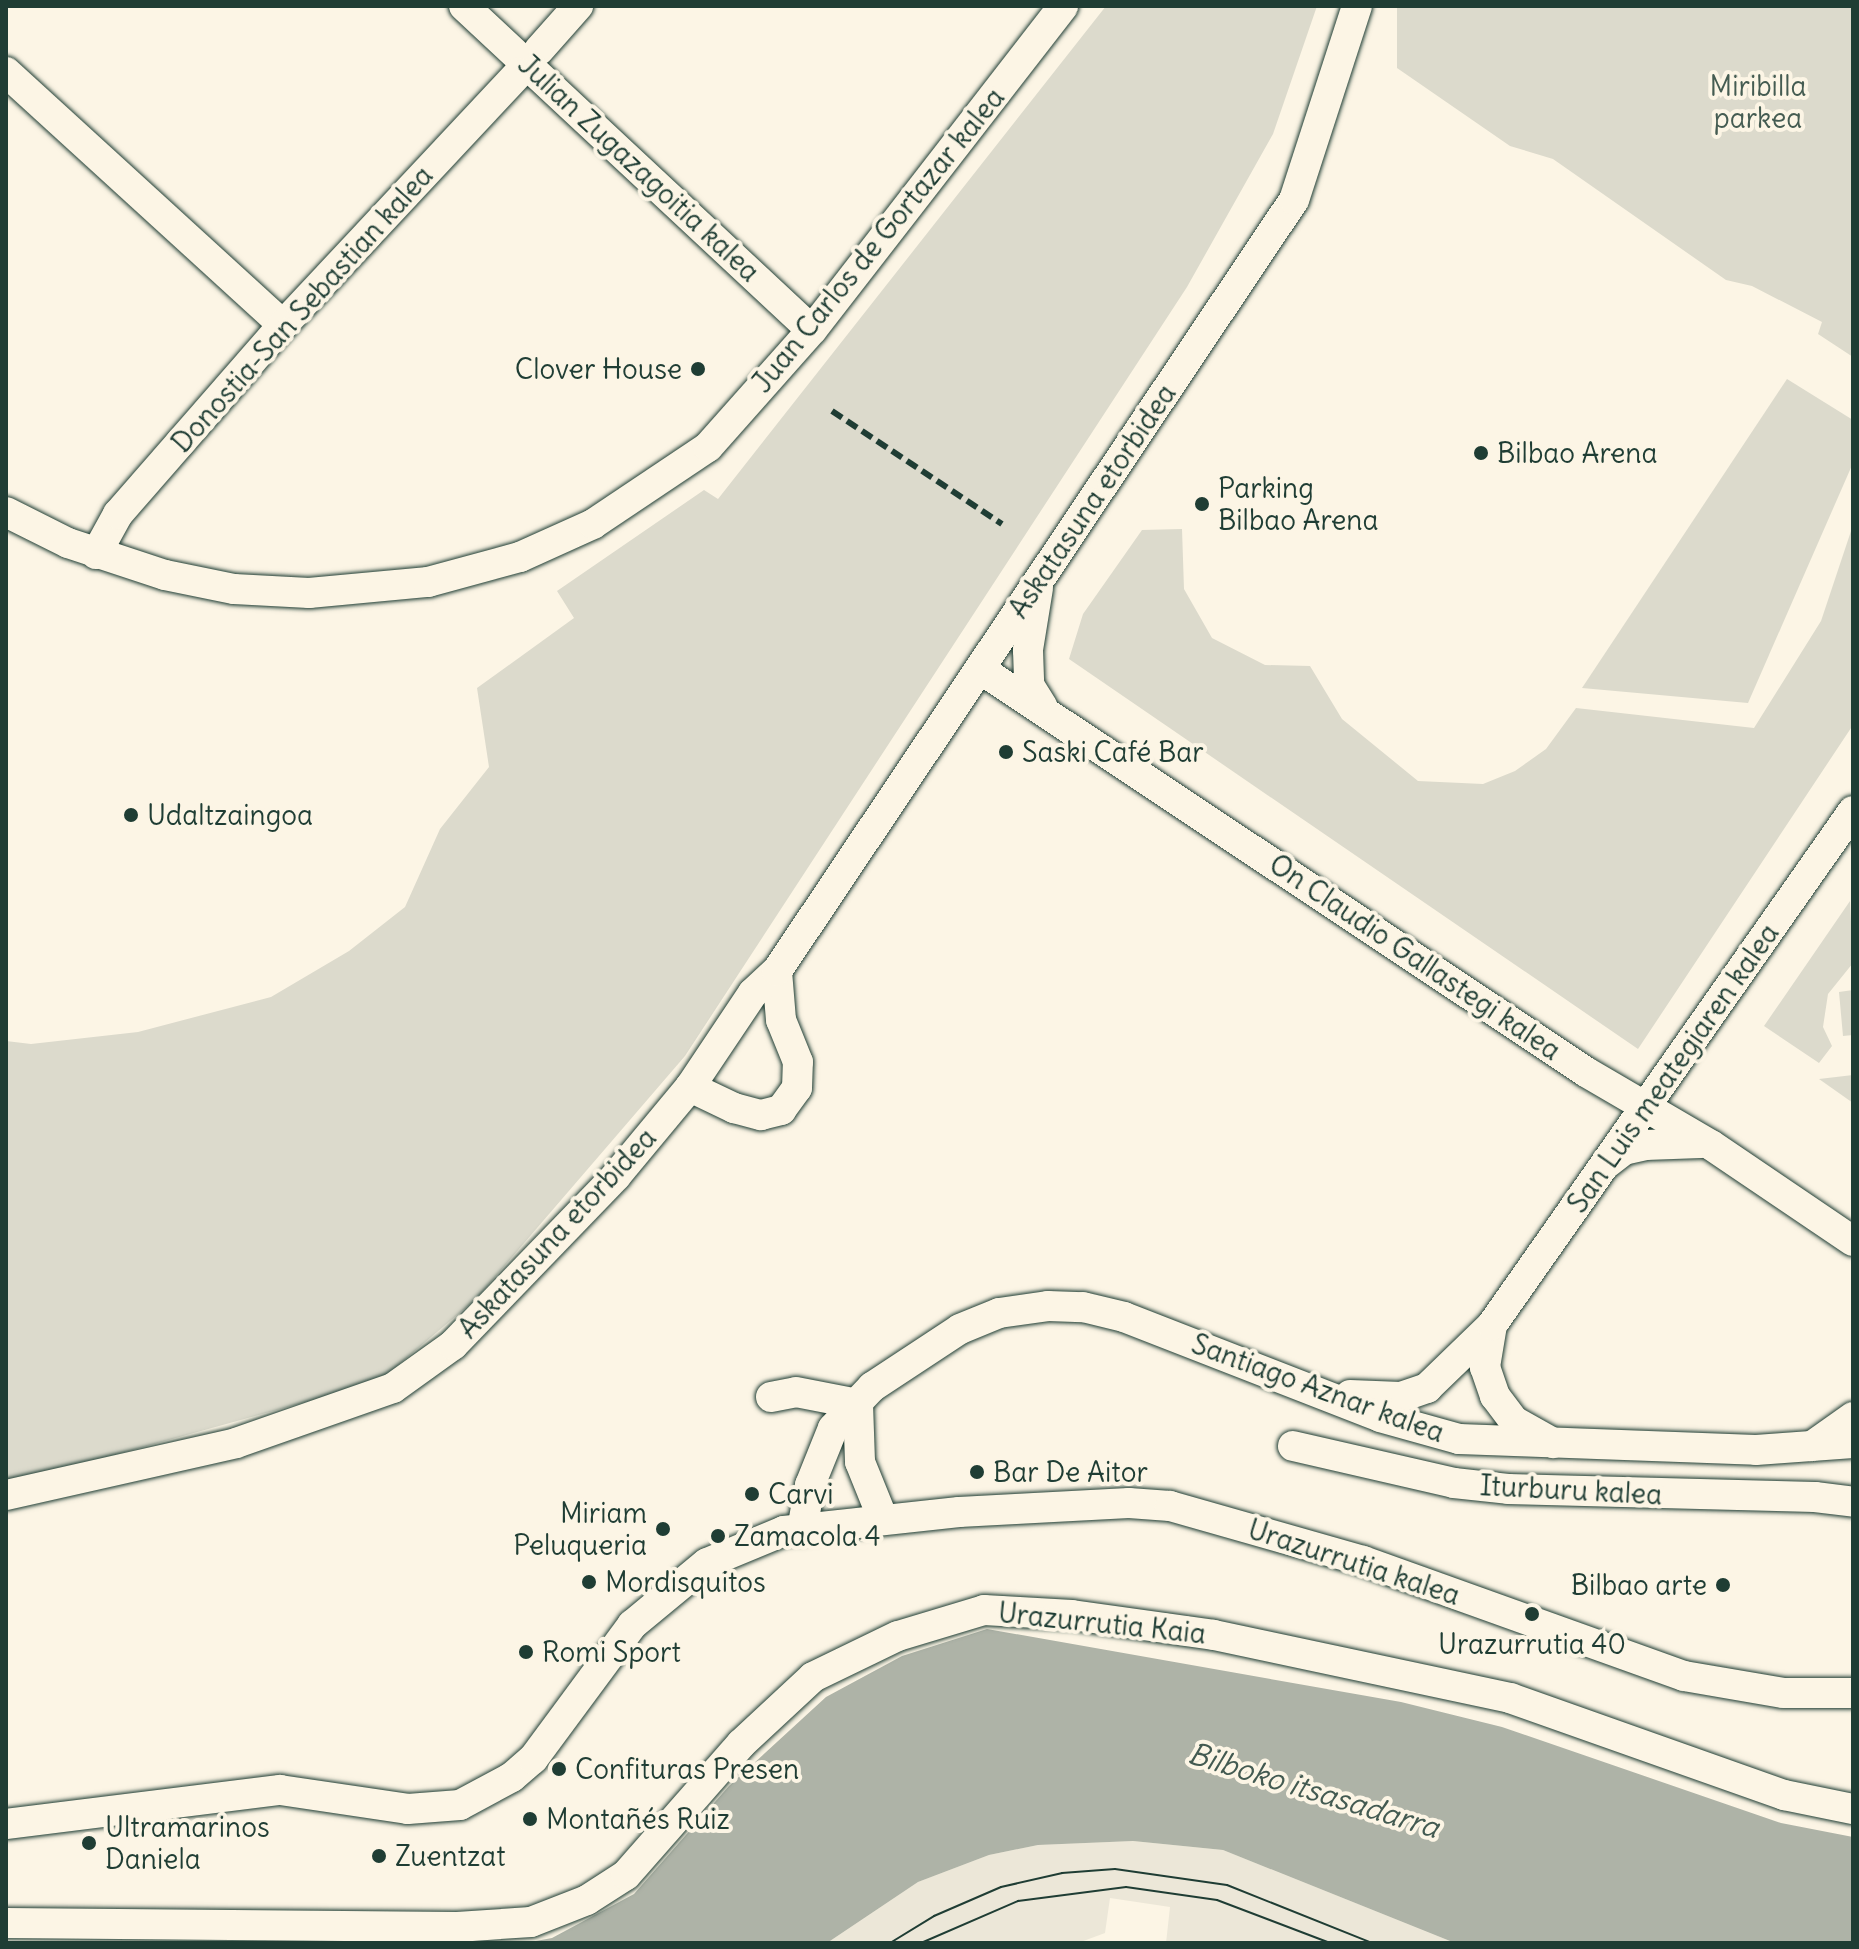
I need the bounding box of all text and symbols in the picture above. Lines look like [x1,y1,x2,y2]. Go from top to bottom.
street label: Julian Zugazagoitia kalea [511,47,767,289]
park label: Miribilla parkea [1710,69,1806,135]
street label: Juan Carlos de Gortazar kalea [745,81,1011,399]
street label: Donostia-San Sebastian kalea [164,159,440,459]
place label: Clover House [515,352,682,386]
marker: Clover House [689,360,707,378]
street label: Askatasuna etorbidea [1001,378,1183,624]
place label: Bilbao Arena [1497,436,1657,470]
marker: Bilbao Arena [1472,444,1490,462]
place label: Parking Bilbao Arena [1218,471,1378,537]
marker: Parking Bilbao Arena [1193,495,1211,513]
place label: Saski Café Bar [1022,735,1204,769]
marker: Saski Café Bar [997,743,1015,761]
place label: Udaltzaingoa [147,798,313,832]
marker: Udaltzaingoa [122,806,140,824]
street label: On Claudio Gallastegi kalea [1263,847,1567,1067]
street label: San Luis meategiaren kalea [1560,917,1786,1219]
street label: Askatasuna etorbidea [451,1121,663,1345]
street label: Santiago Aznar kalea [1187,1327,1449,1449]
place label: Bar De Aitor [993,1455,1148,1489]
marker: Bar De Aitor [968,1463,986,1481]
street label: Iturburu kalea [1479,1468,1663,1512]
place label: Carvi [768,1477,833,1511]
marker: Carvi [743,1485,761,1503]
place label: Miriam Peluqueria [513,1496,647,1562]
street label: Urazurrutia kalea [1244,1512,1464,1612]
place label: Zamacola 4 [734,1519,881,1553]
marker: Miriam Peluqueria [654,1520,672,1538]
marker: Zamacola 4 [709,1527,727,1545]
place label: Mordisquitos [605,1565,766,1599]
place label: Bilbao arte [1571,1568,1707,1602]
marker: Mordisquitos [580,1573,598,1591]
marker: Bilbao arte [1714,1576,1732,1594]
street label: Urazurrutia Kaia [997,1595,1207,1651]
marker: Urazurrutia 40 [1523,1605,1541,1623]
place label: Urazurrutia 40 [1438,1627,1626,1661]
place label: Romi Sport [542,1635,681,1669]
marker: Romi Sport [517,1643,535,1661]
water label: Bilboko itsasadarra [1184,1735,1444,1845]
place label: Confituras Presen [575,1752,799,1786]
marker: Confituras Presen [550,1760,568,1778]
place label: Montañés Ruiz [546,1802,730,1836]
place label: Ultramarinos Daniela [105,1810,270,1876]
marker: Montañés Ruiz [521,1810,539,1828]
marker: Ultramarinos Daniela [80,1834,98,1852]
place label: Zuentzat [395,1839,506,1873]
marker: Zuentzat [370,1847,388,1865]

